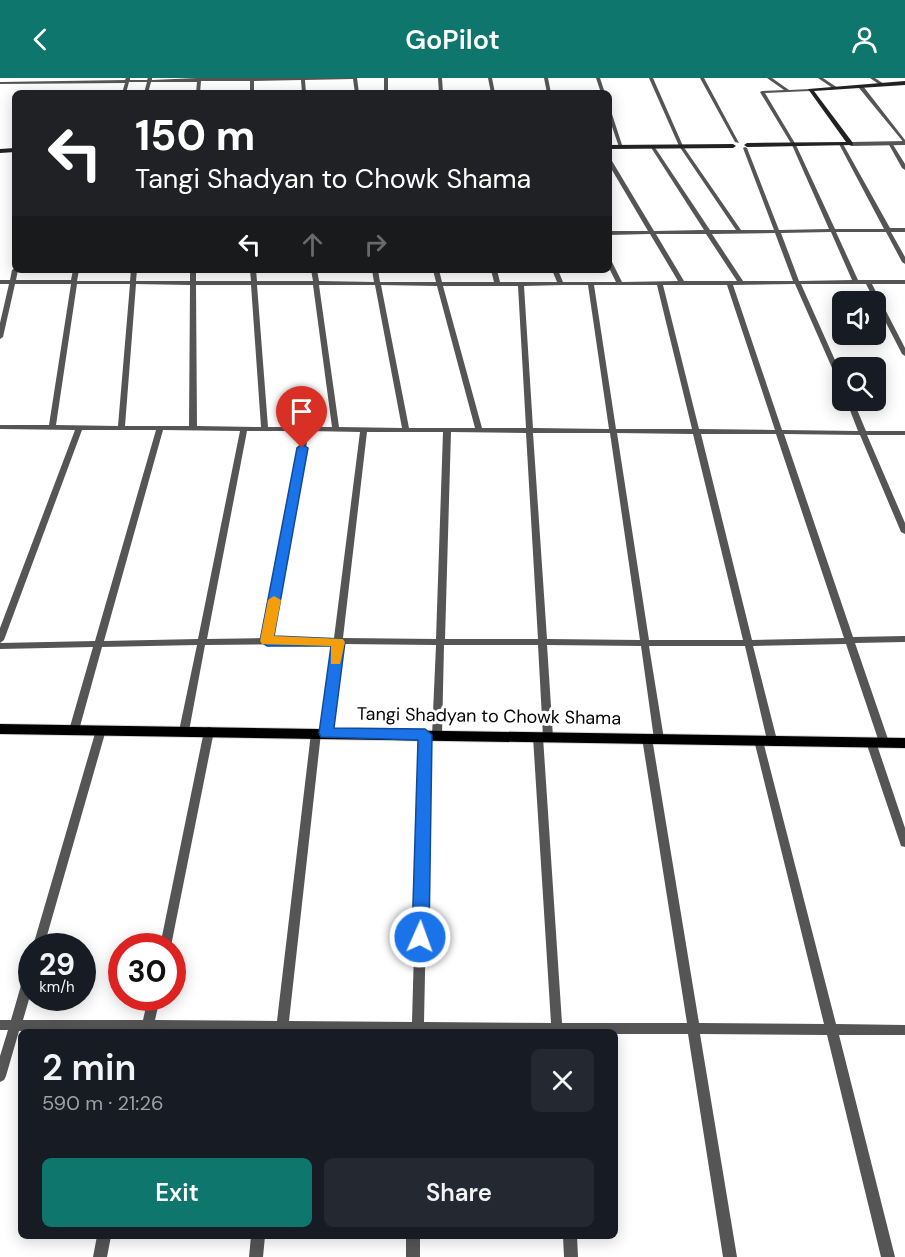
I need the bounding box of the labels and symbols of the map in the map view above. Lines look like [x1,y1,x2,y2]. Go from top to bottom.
pin [276,386,327,448]
street label: Tangi Shadyan to Chowk Shama [357,702,621,730]
position arrow [388,905,452,969]
speed limit sign: 30 [108,933,186,1011]

